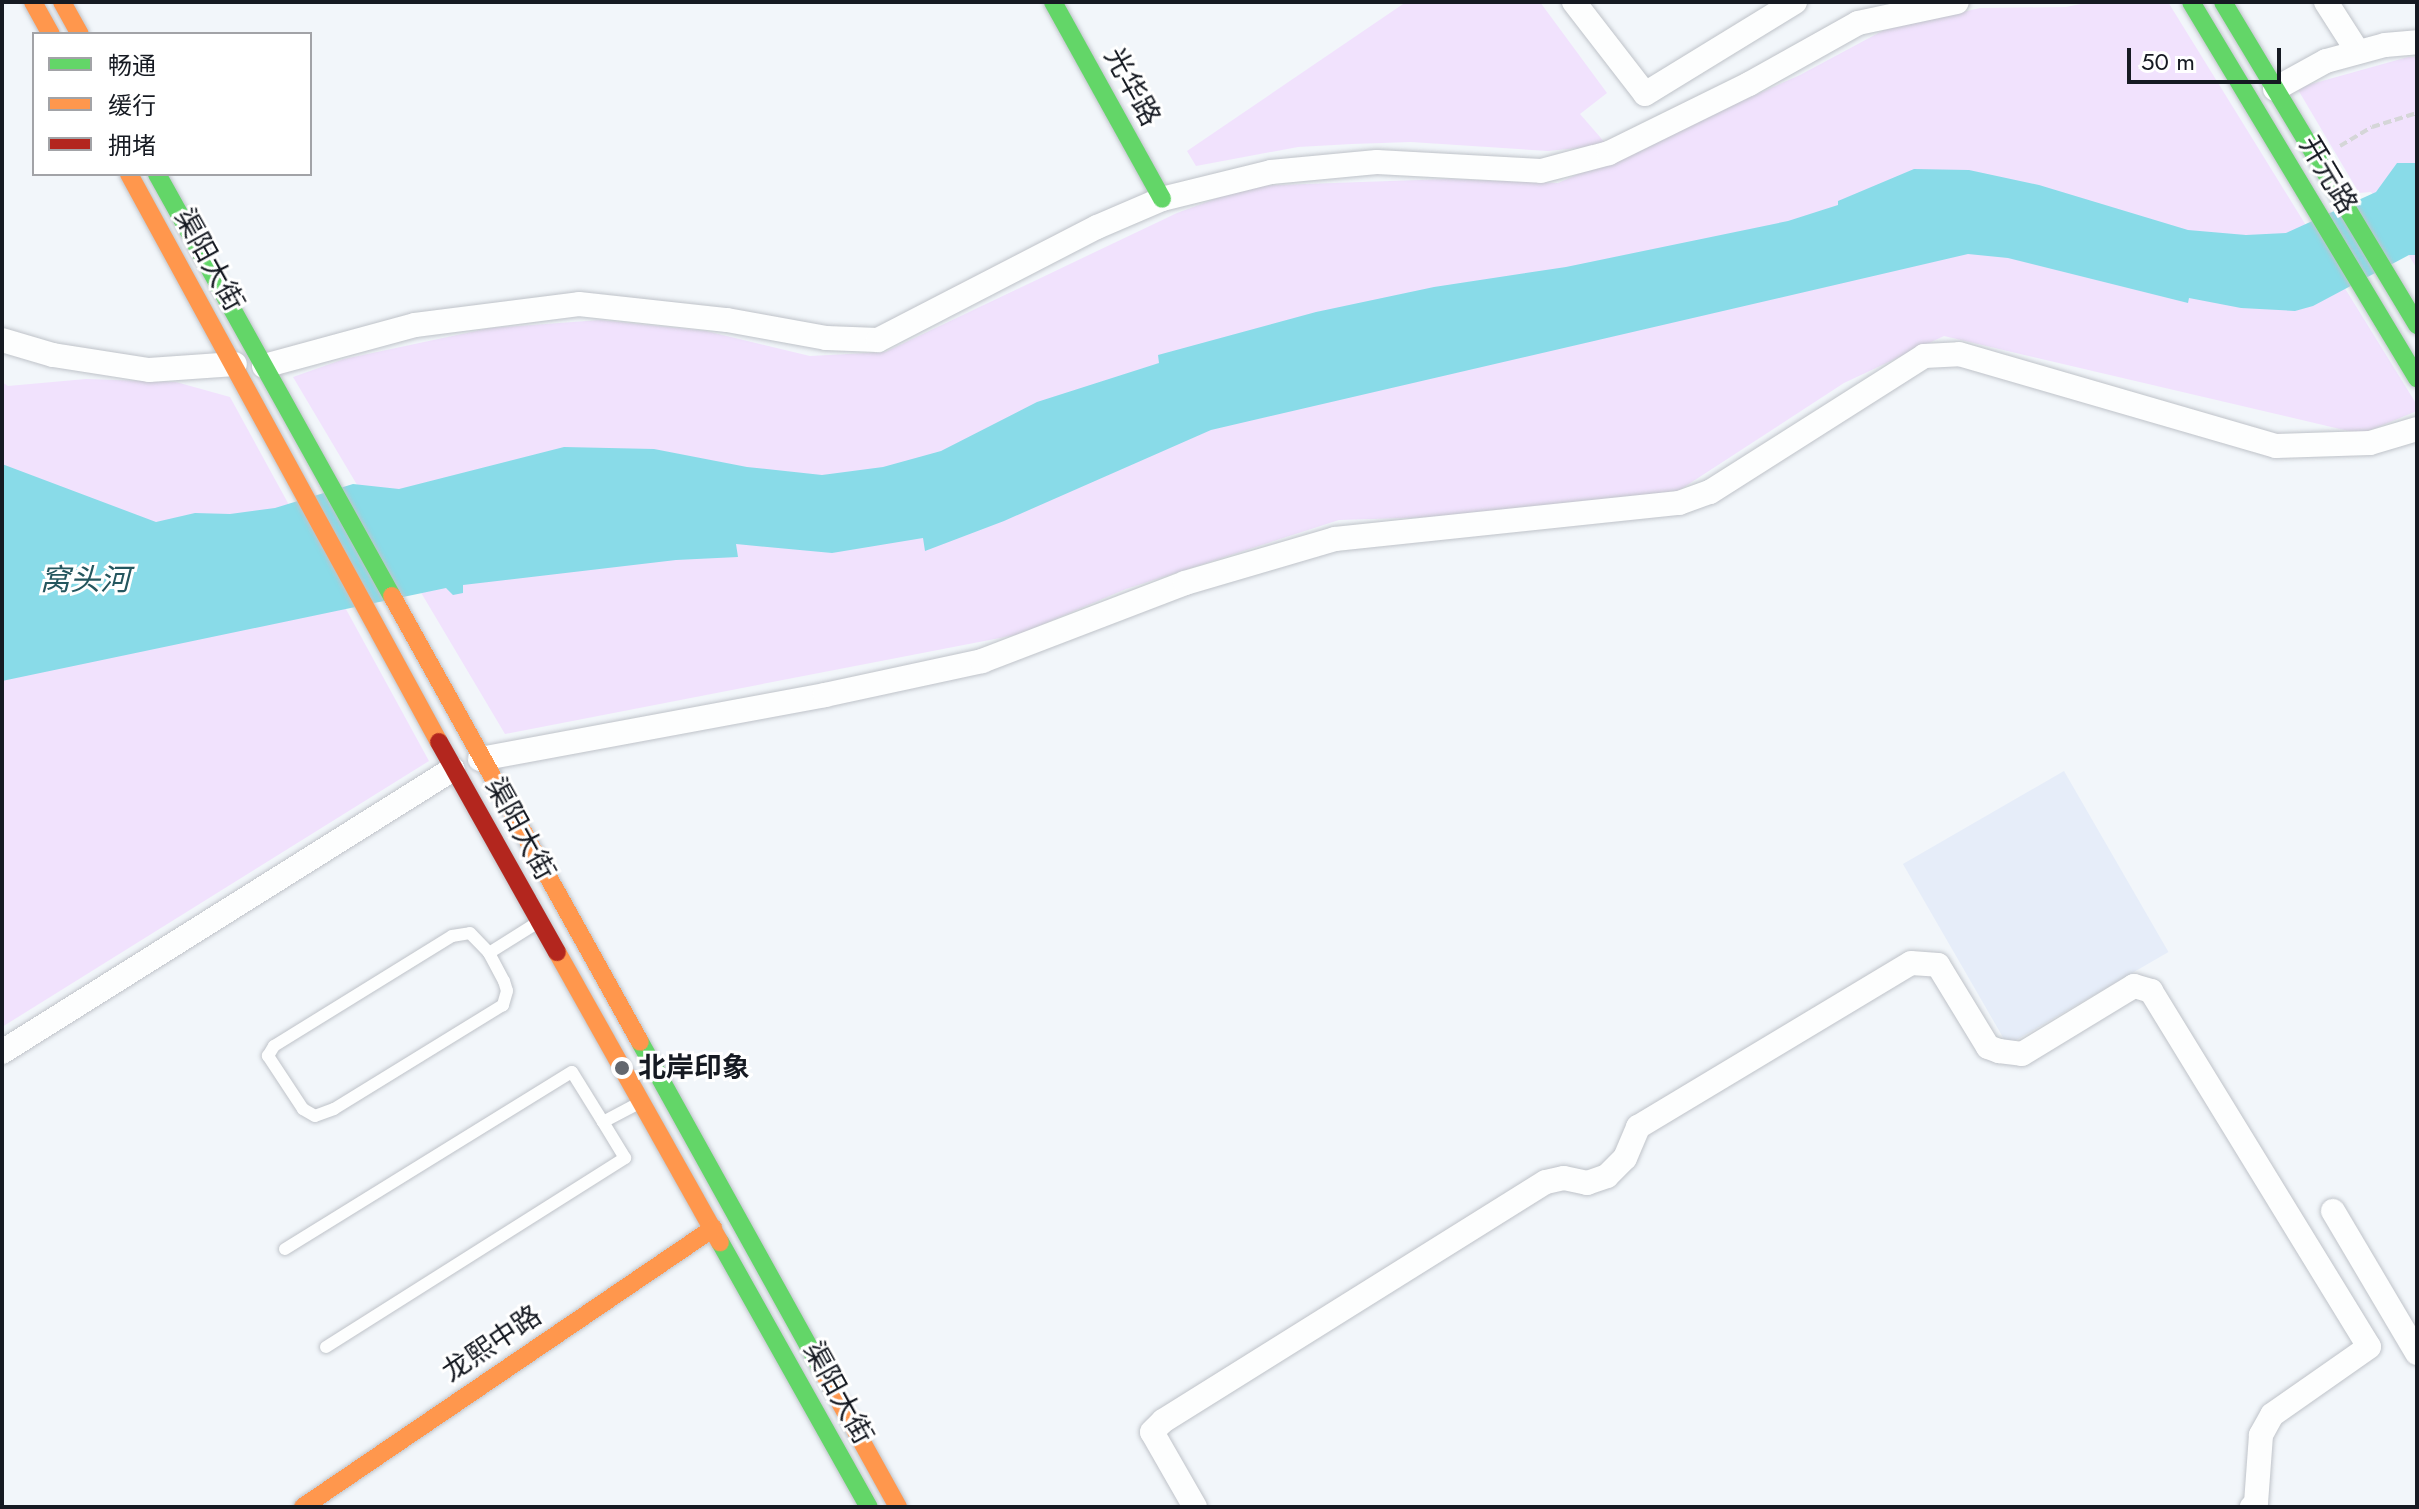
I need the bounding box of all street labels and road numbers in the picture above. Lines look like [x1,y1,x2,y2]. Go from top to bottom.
street label: 光华路 [1097,42,1167,132]
street label: 开元路 [2292,130,2364,220]
street label: 渠阳大街 [167,203,251,317]
street label: 渠阳大街 [478,772,562,886]
street label: 龙熙中路 [436,1299,548,1389]
street label: 渠阳大街 [796,1336,880,1450]

